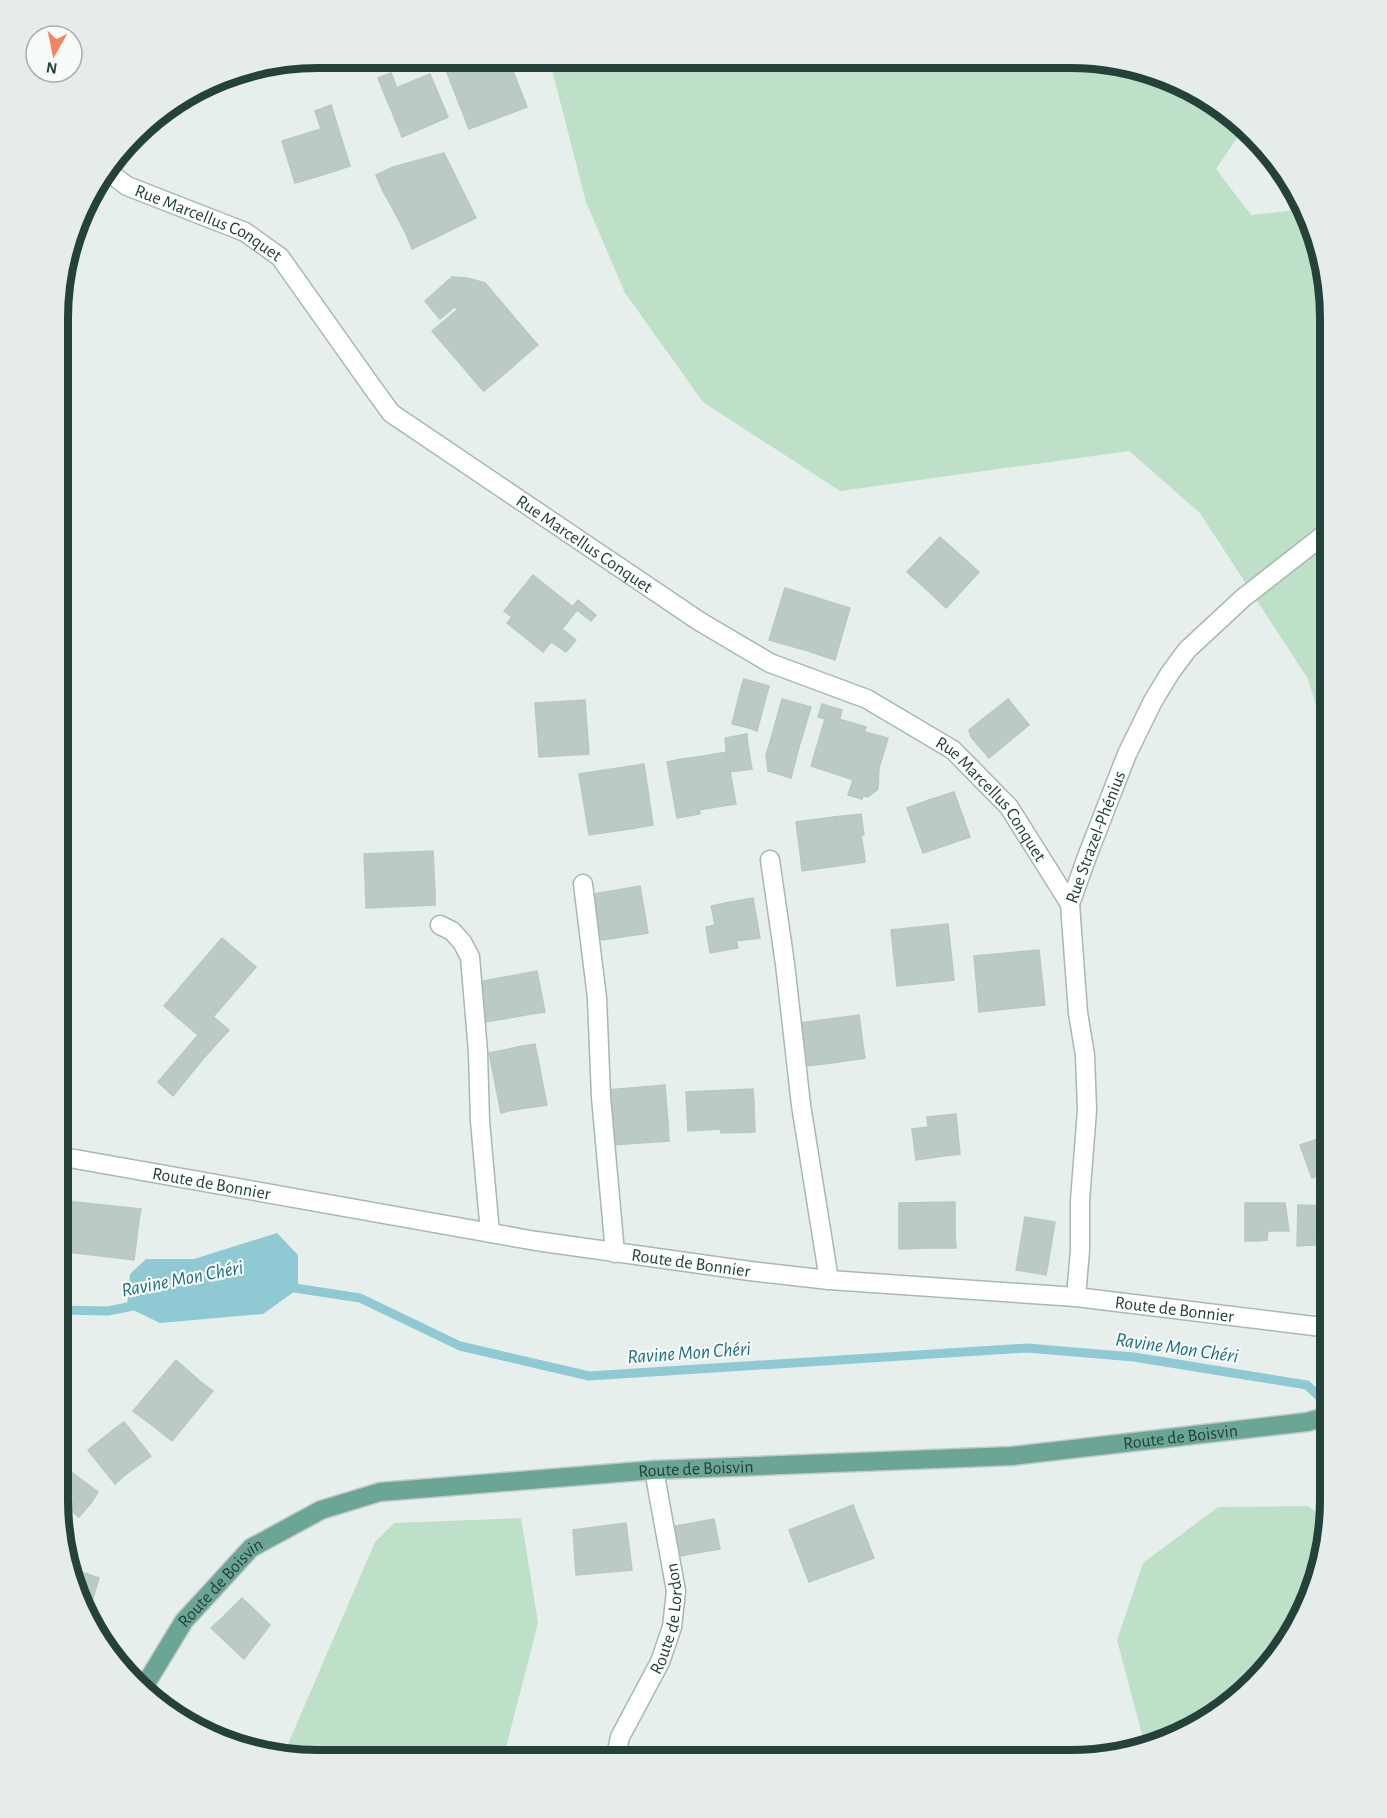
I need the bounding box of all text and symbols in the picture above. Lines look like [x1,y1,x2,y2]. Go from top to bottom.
north arrow [24,24,84,84]
text: N [45,59,59,77]
street label: Rue Marcellus Conquet [132,182,285,265]
street label: Rue Marcellus Conquet [512,492,656,597]
street label: Rue Marcellus Conquet [932,734,1049,865]
street label: Rue Strazel-Phénius [1063,769,1129,906]
street label: Route de Bonnier [151,1165,272,1204]
street label: Route de Bonnier [630,1246,752,1281]
water label: Ravine Mon Chéri [120,1257,245,1301]
street label: Route de Bonnier [1114,1294,1235,1326]
water label: Ravine Mon Chéri [1114,1329,1239,1366]
water label: Ravine Mon Chéri [627,1339,751,1367]
street label: Route de Boisvin [1122,1422,1239,1453]
street label: Route de Boisvin [638,1458,754,1481]
street label: Route de Boisvin [175,1535,266,1631]
street label: Route de Lordon [647,1562,686,1678]

